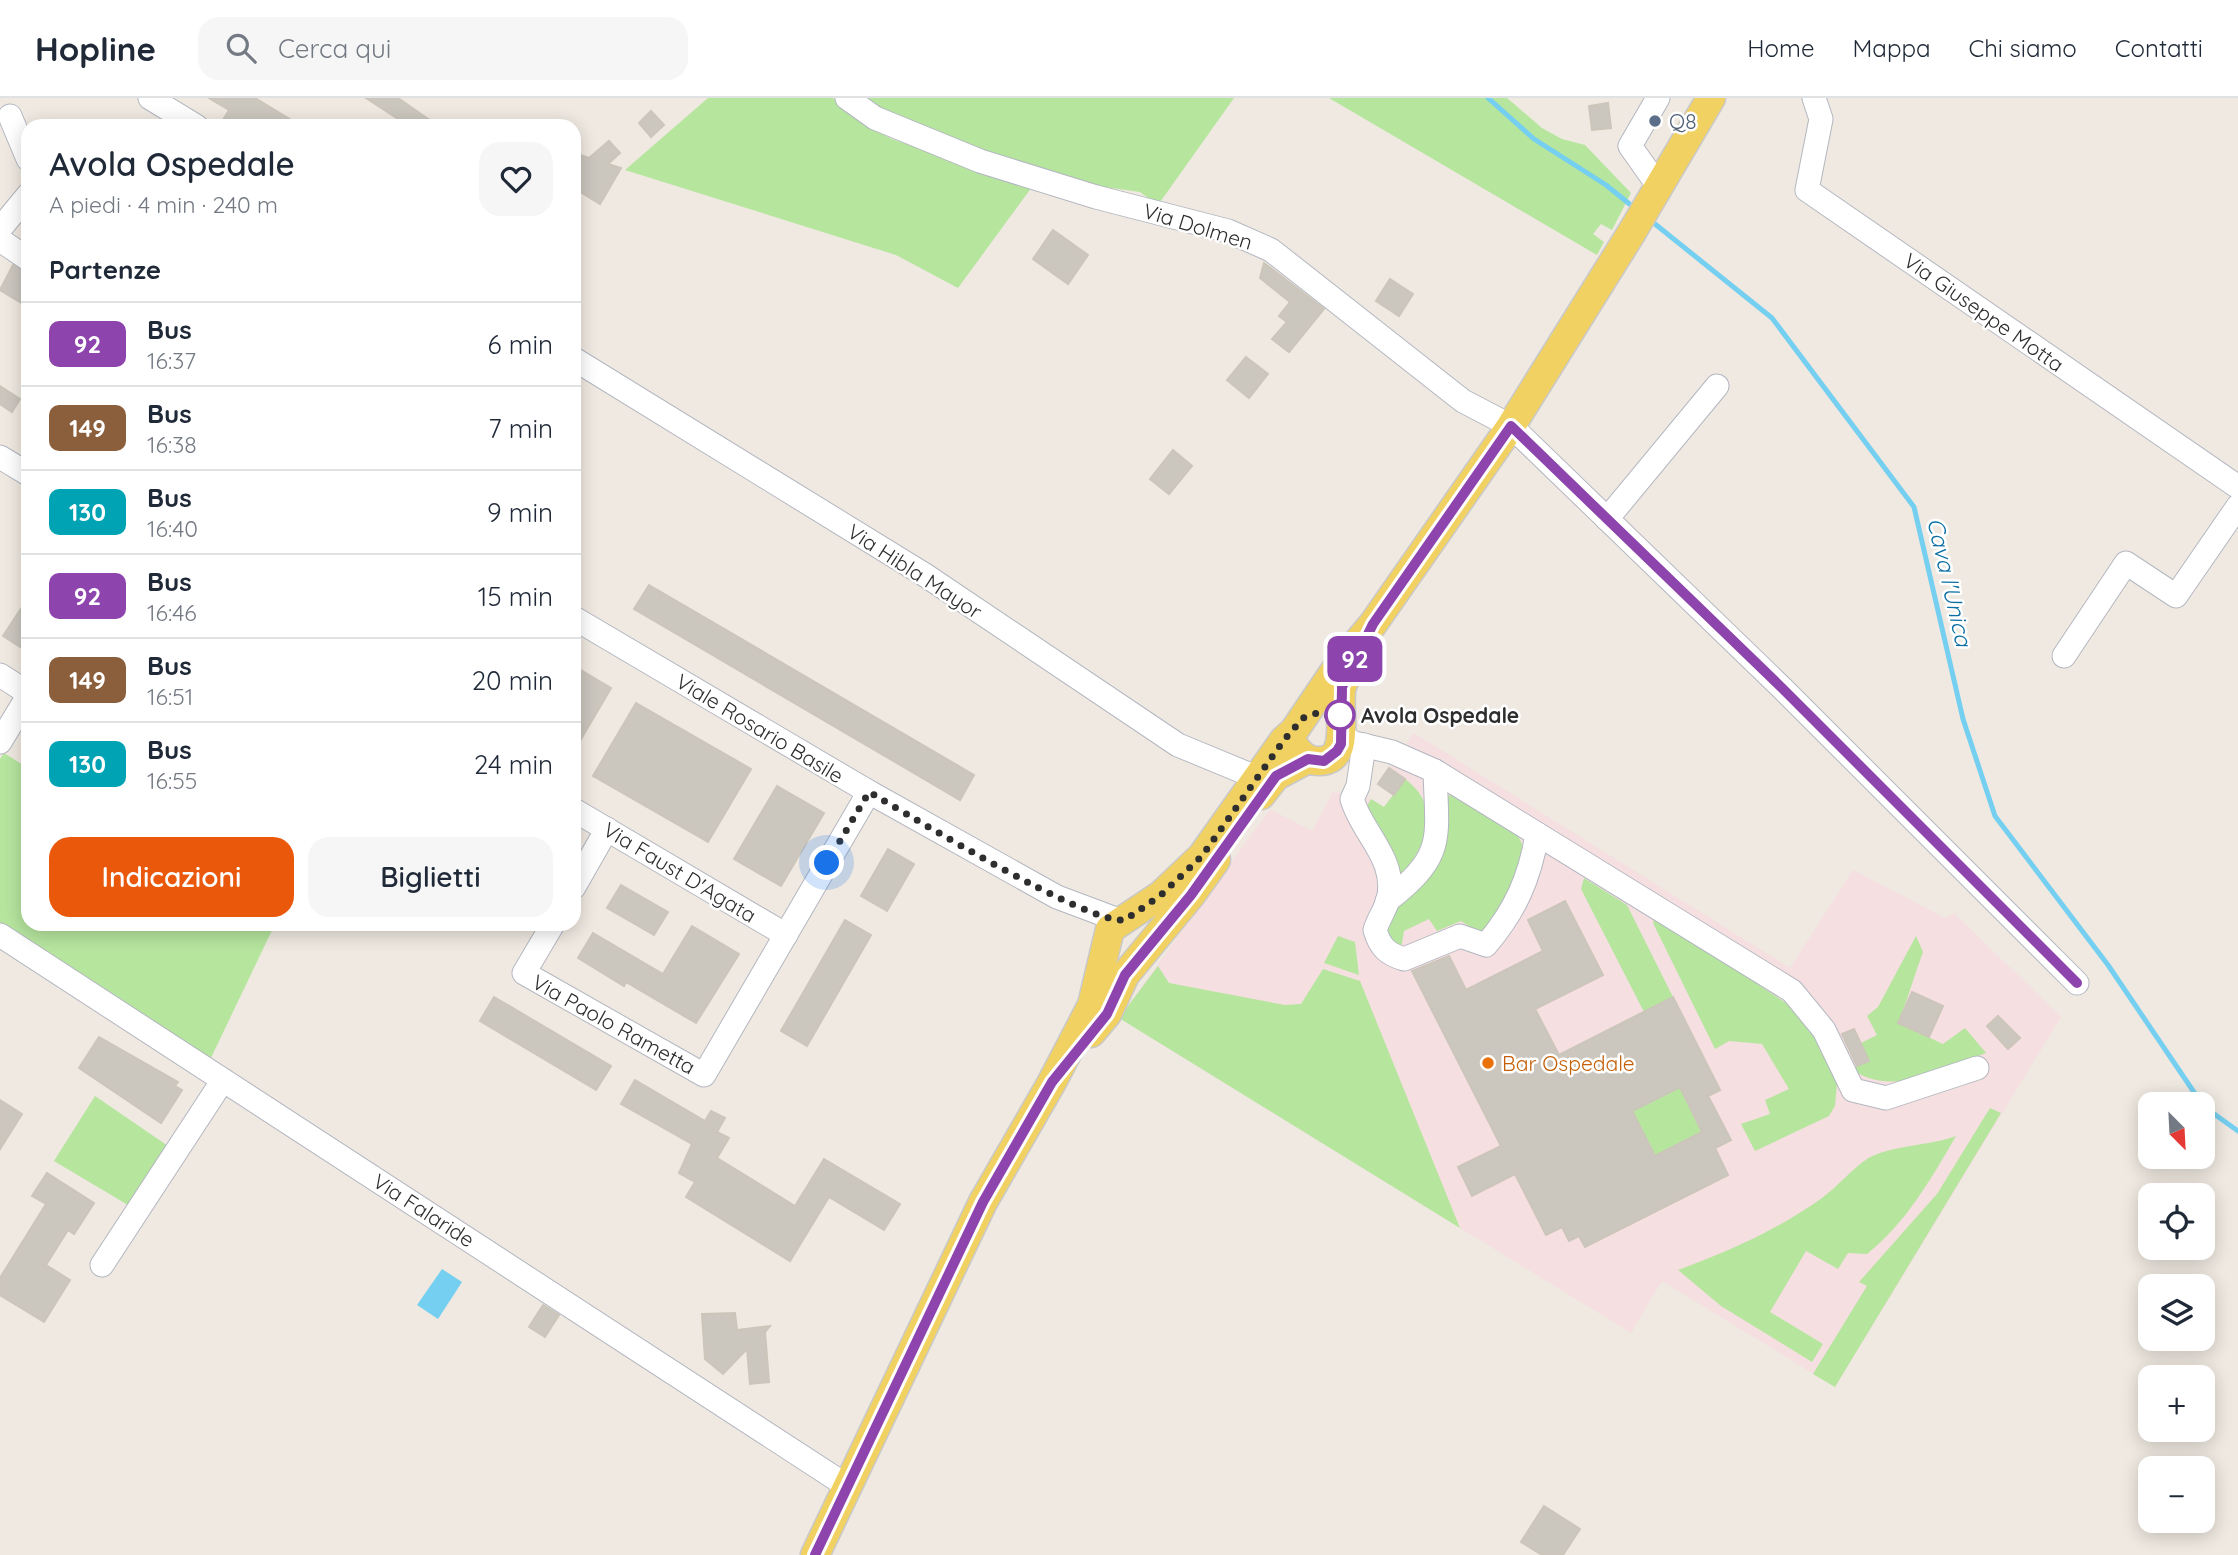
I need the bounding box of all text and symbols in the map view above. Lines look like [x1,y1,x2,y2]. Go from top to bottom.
search box [198,17,688,80]
text: Hopline [35,28,156,69]
icon: search [222,29,260,67]
text: Cerca qui [278,32,391,65]
text: Home [1747,33,1815,63]
text: Mappa [1853,33,1931,63]
text: Chi siamo [1969,33,2077,63]
text: Contatti [2115,33,2203,63]
place label: Q8 [1669,108,1697,134]
marker: Q8 [1647,113,1663,129]
button: heart [479,142,553,216]
text: Avola Ospedale [49,143,295,184]
text: A piedi · 4 min · 240 m [49,190,278,219]
street label: Via Dolmen [1140,197,1256,255]
street label: Via Giuseppe Motta [1899,247,2069,377]
text: Partenze [49,253,161,286]
text: Bus [147,313,192,346]
text: 6 min [488,328,553,361]
text: 92 [74,329,101,359]
text: 16:37 [147,346,196,375]
text: Bus [147,397,192,430]
text: 7 min [488,412,553,445]
text: 149 [69,413,106,443]
text: 16:38 [147,430,197,459]
text: Bus [147,481,192,514]
text: 9 min [487,496,553,529]
text: 130 [69,497,106,527]
text: 16:40 [147,514,198,543]
water label: Cava l'Unica [1921,515,1979,650]
street label: Via Hibla Mayor [843,518,987,624]
text: Bus [147,565,192,598]
text: 15 min [478,580,553,613]
text: 92 [74,581,101,611]
text: 16:46 [147,598,197,627]
line badge: 92 [1324,636,1386,682]
text: 92 [1341,644,1369,674]
text: Bus [147,649,192,682]
text: 20 min [472,664,553,697]
text: 149 [69,665,106,695]
street label: Viale Rosario Basile [671,668,849,788]
text: 16:51 [147,682,193,711]
marker: Avola Ospedale [1325,700,1355,730]
place label: Avola Ospedale [1361,702,1519,728]
text: Bus [147,733,192,766]
text: 24 min [474,748,553,781]
text: 130 [69,749,106,779]
text: 16:55 [147,766,197,795]
street label: Via Faust D'Agata [599,816,761,928]
button: Indicazioni [49,837,294,917]
button: Biglietti [308,837,553,917]
your location [809,845,844,880]
street label: Via Paolo Rametta [528,968,700,1080]
place label: Bar Ospedale [1502,1050,1635,1076]
marker: Bar Ospedale [1480,1055,1496,1071]
north arrow [2138,1092,2216,1169]
map controls [2138,1092,2215,1533]
street label: Via Falaride [368,1168,480,1252]
button: locate [2138,1183,2215,1260]
button: layers [2138,1274,2215,1351]
button: + [2138,1365,2215,1442]
button: − [2138,1456,2215,1533]

